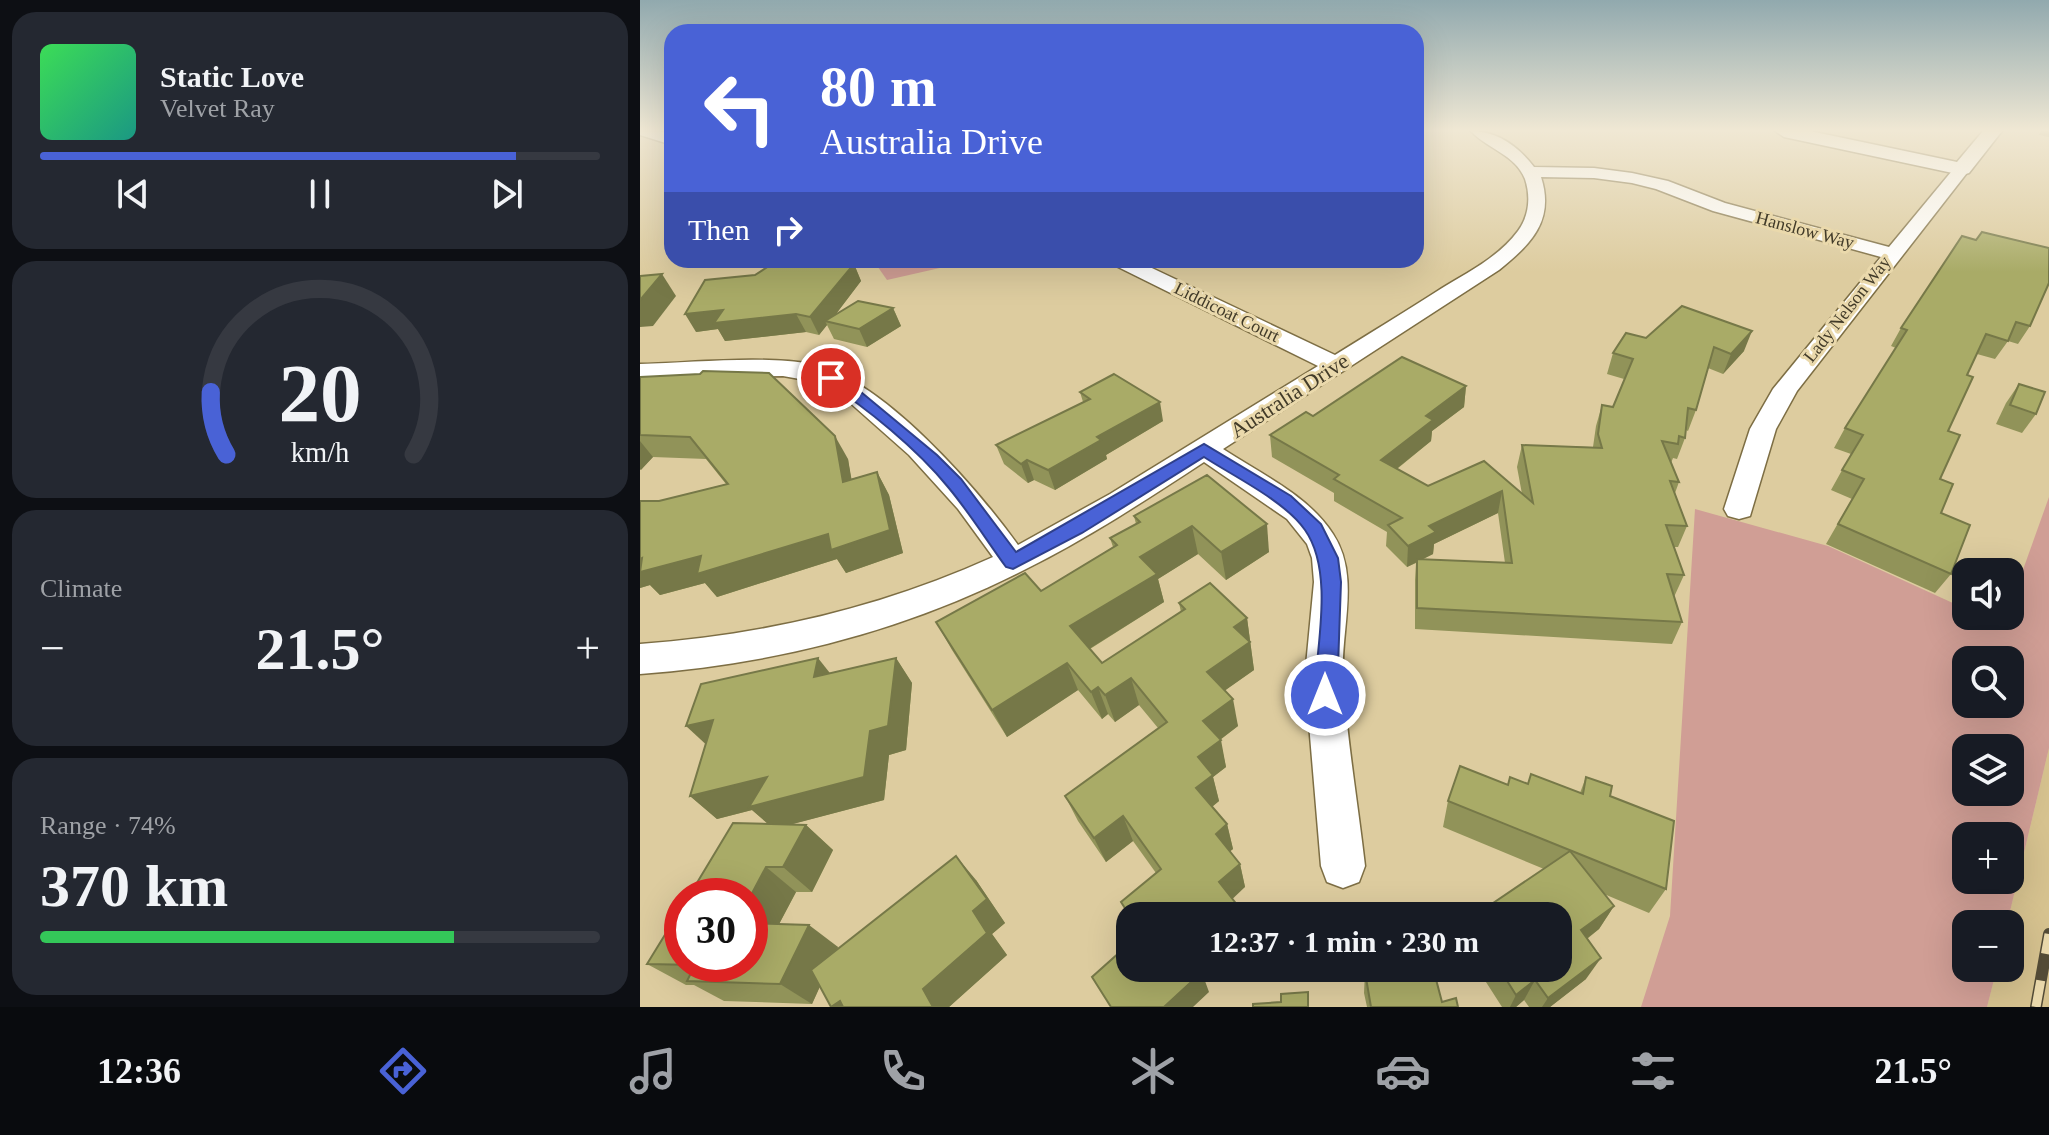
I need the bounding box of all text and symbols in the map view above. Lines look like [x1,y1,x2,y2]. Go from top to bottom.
icon: left [688,56,792,160]
text: 80 m [820,56,937,118]
text: Static Love [160,60,304,93]
text: Velvet Ray [160,94,275,123]
text: Australia Drive [820,122,1043,162]
icon: previous [111,172,155,216]
icon: pause [298,172,342,216]
icon: next [485,172,529,216]
street label: Hanslow Way [1754,207,1856,253]
icon: right [766,208,810,252]
text: Then [688,213,750,246]
street label: Lady Nelson Way [1799,252,1895,366]
street label: Liddicoat Court [1171,278,1283,346]
pin [797,344,865,412]
text: 20 [278,347,362,439]
street label: Australia Drive [1225,348,1353,443]
icon: arrive [809,356,853,400]
text: km/h [291,437,349,468]
map controls [1952,558,2024,982]
button: sound [1952,558,2024,630]
text: Climate [40,574,122,603]
text: 21.5° [256,616,385,682]
text: − [40,624,65,673]
text: + [575,624,600,673]
button: search [1952,646,2024,718]
position arrow [1283,653,1367,737]
button: layers [1952,734,2024,806]
text: Range · 74% [40,811,176,840]
button: + [1952,822,2024,894]
text: 370 km [40,853,228,919]
speed limit sign: 30 [664,878,768,982]
button: − [1952,910,2024,982]
text: 12:37 · 1 min · 230 m [1209,925,1479,958]
icon: directions [375,1043,431,1099]
icon: music [625,1043,681,1099]
icon: phone [875,1043,931,1099]
icon: climate [1125,1043,1181,1099]
icon: car [1375,1043,1431,1099]
icon: filters [1625,1043,1681,1099]
text: 12:36 [97,1051,181,1091]
text: 21.5° [1875,1051,1952,1091]

